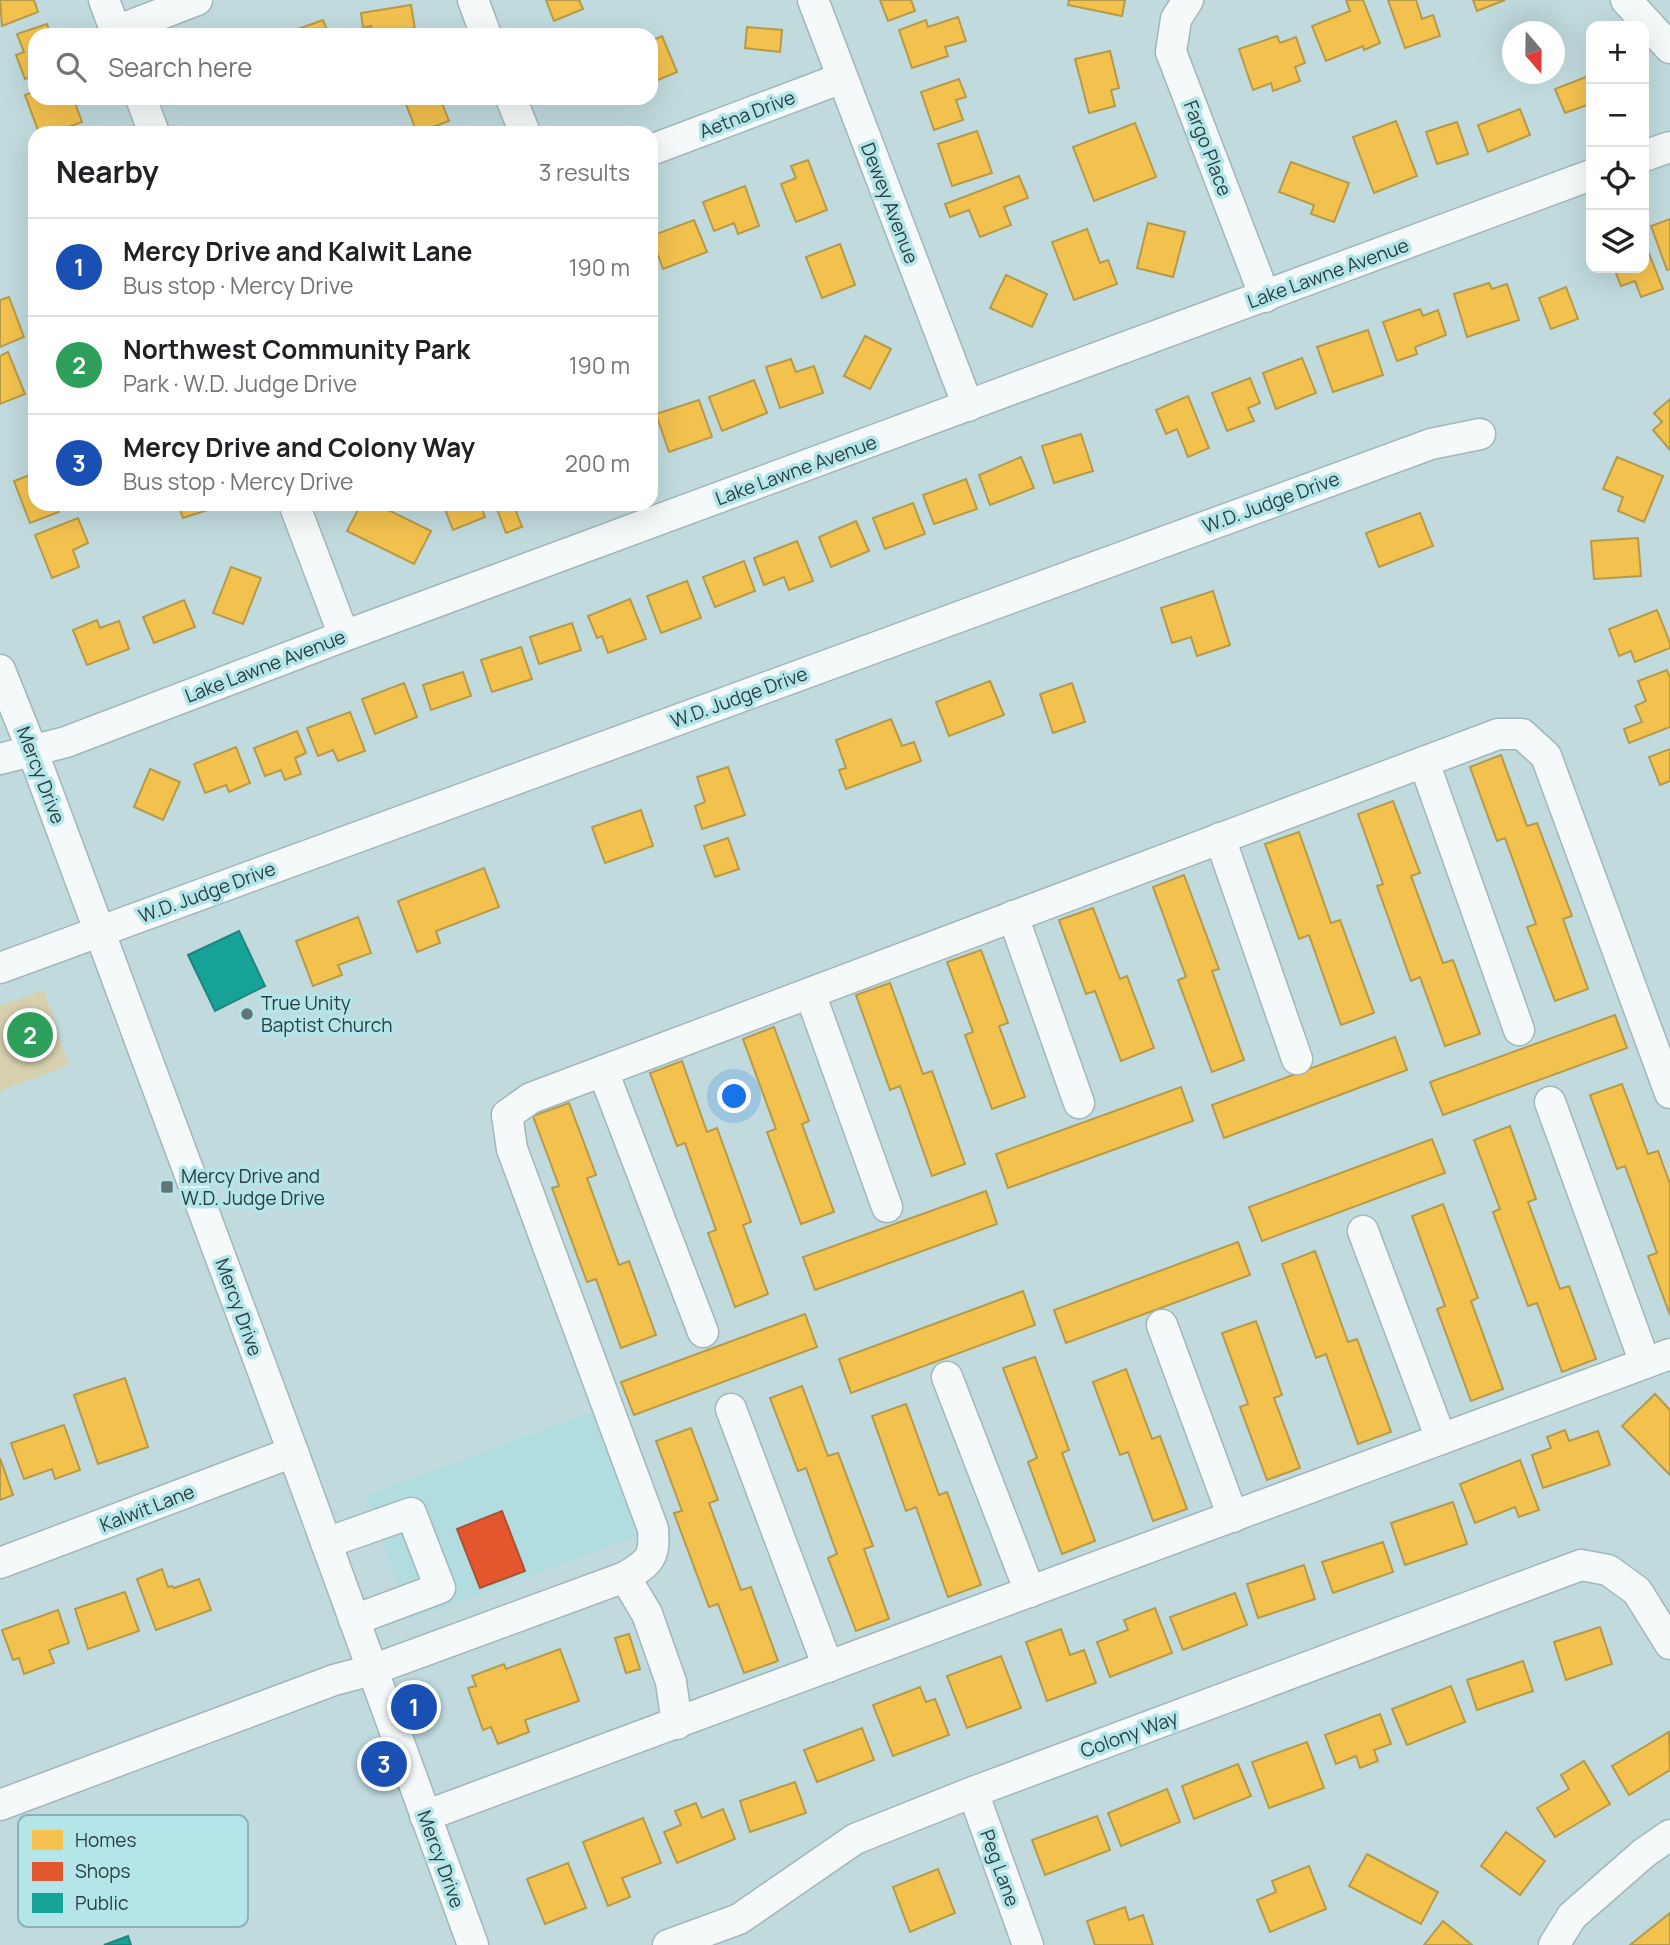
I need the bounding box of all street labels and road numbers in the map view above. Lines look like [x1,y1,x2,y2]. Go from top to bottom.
street label: Aetna Drive [695,84,799,144]
street label: Fargo Place [1178,97,1238,199]
street label: Dewey Avenue [855,139,925,267]
street label: Lake Lawne Avenue [1244,232,1412,314]
street label: Lake Lawne Avenue [712,429,880,511]
street label: W.D. Judge Drive [1199,465,1343,539]
street label: Lake Lawne Avenue [181,623,349,709]
street label: W.D. Judge Drive [667,660,811,734]
street label: Mercy Drive [11,723,71,827]
street label: W.D. Judge Drive [135,855,279,929]
street label: Mercy Drive [209,1255,269,1359]
street label: Kalwit Lane [96,1478,198,1538]
street label: Colony Way [1077,1704,1181,1764]
street label: Mercy Drive [411,1807,471,1911]
street label: Peg Lane [974,1826,1026,1910]

